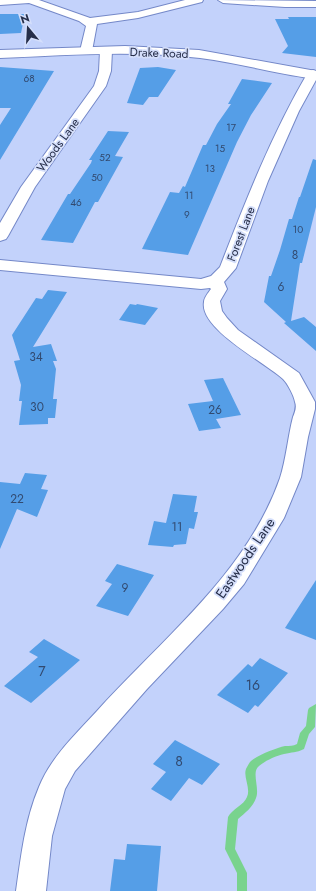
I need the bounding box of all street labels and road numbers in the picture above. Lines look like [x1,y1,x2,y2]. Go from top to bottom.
street label: Drake Road [129,43,189,63]
street label: Woods Lane [32,114,84,176]
street label: Forest Lane [222,204,260,264]
street label: Eastwoods Lane [211,514,279,602]

